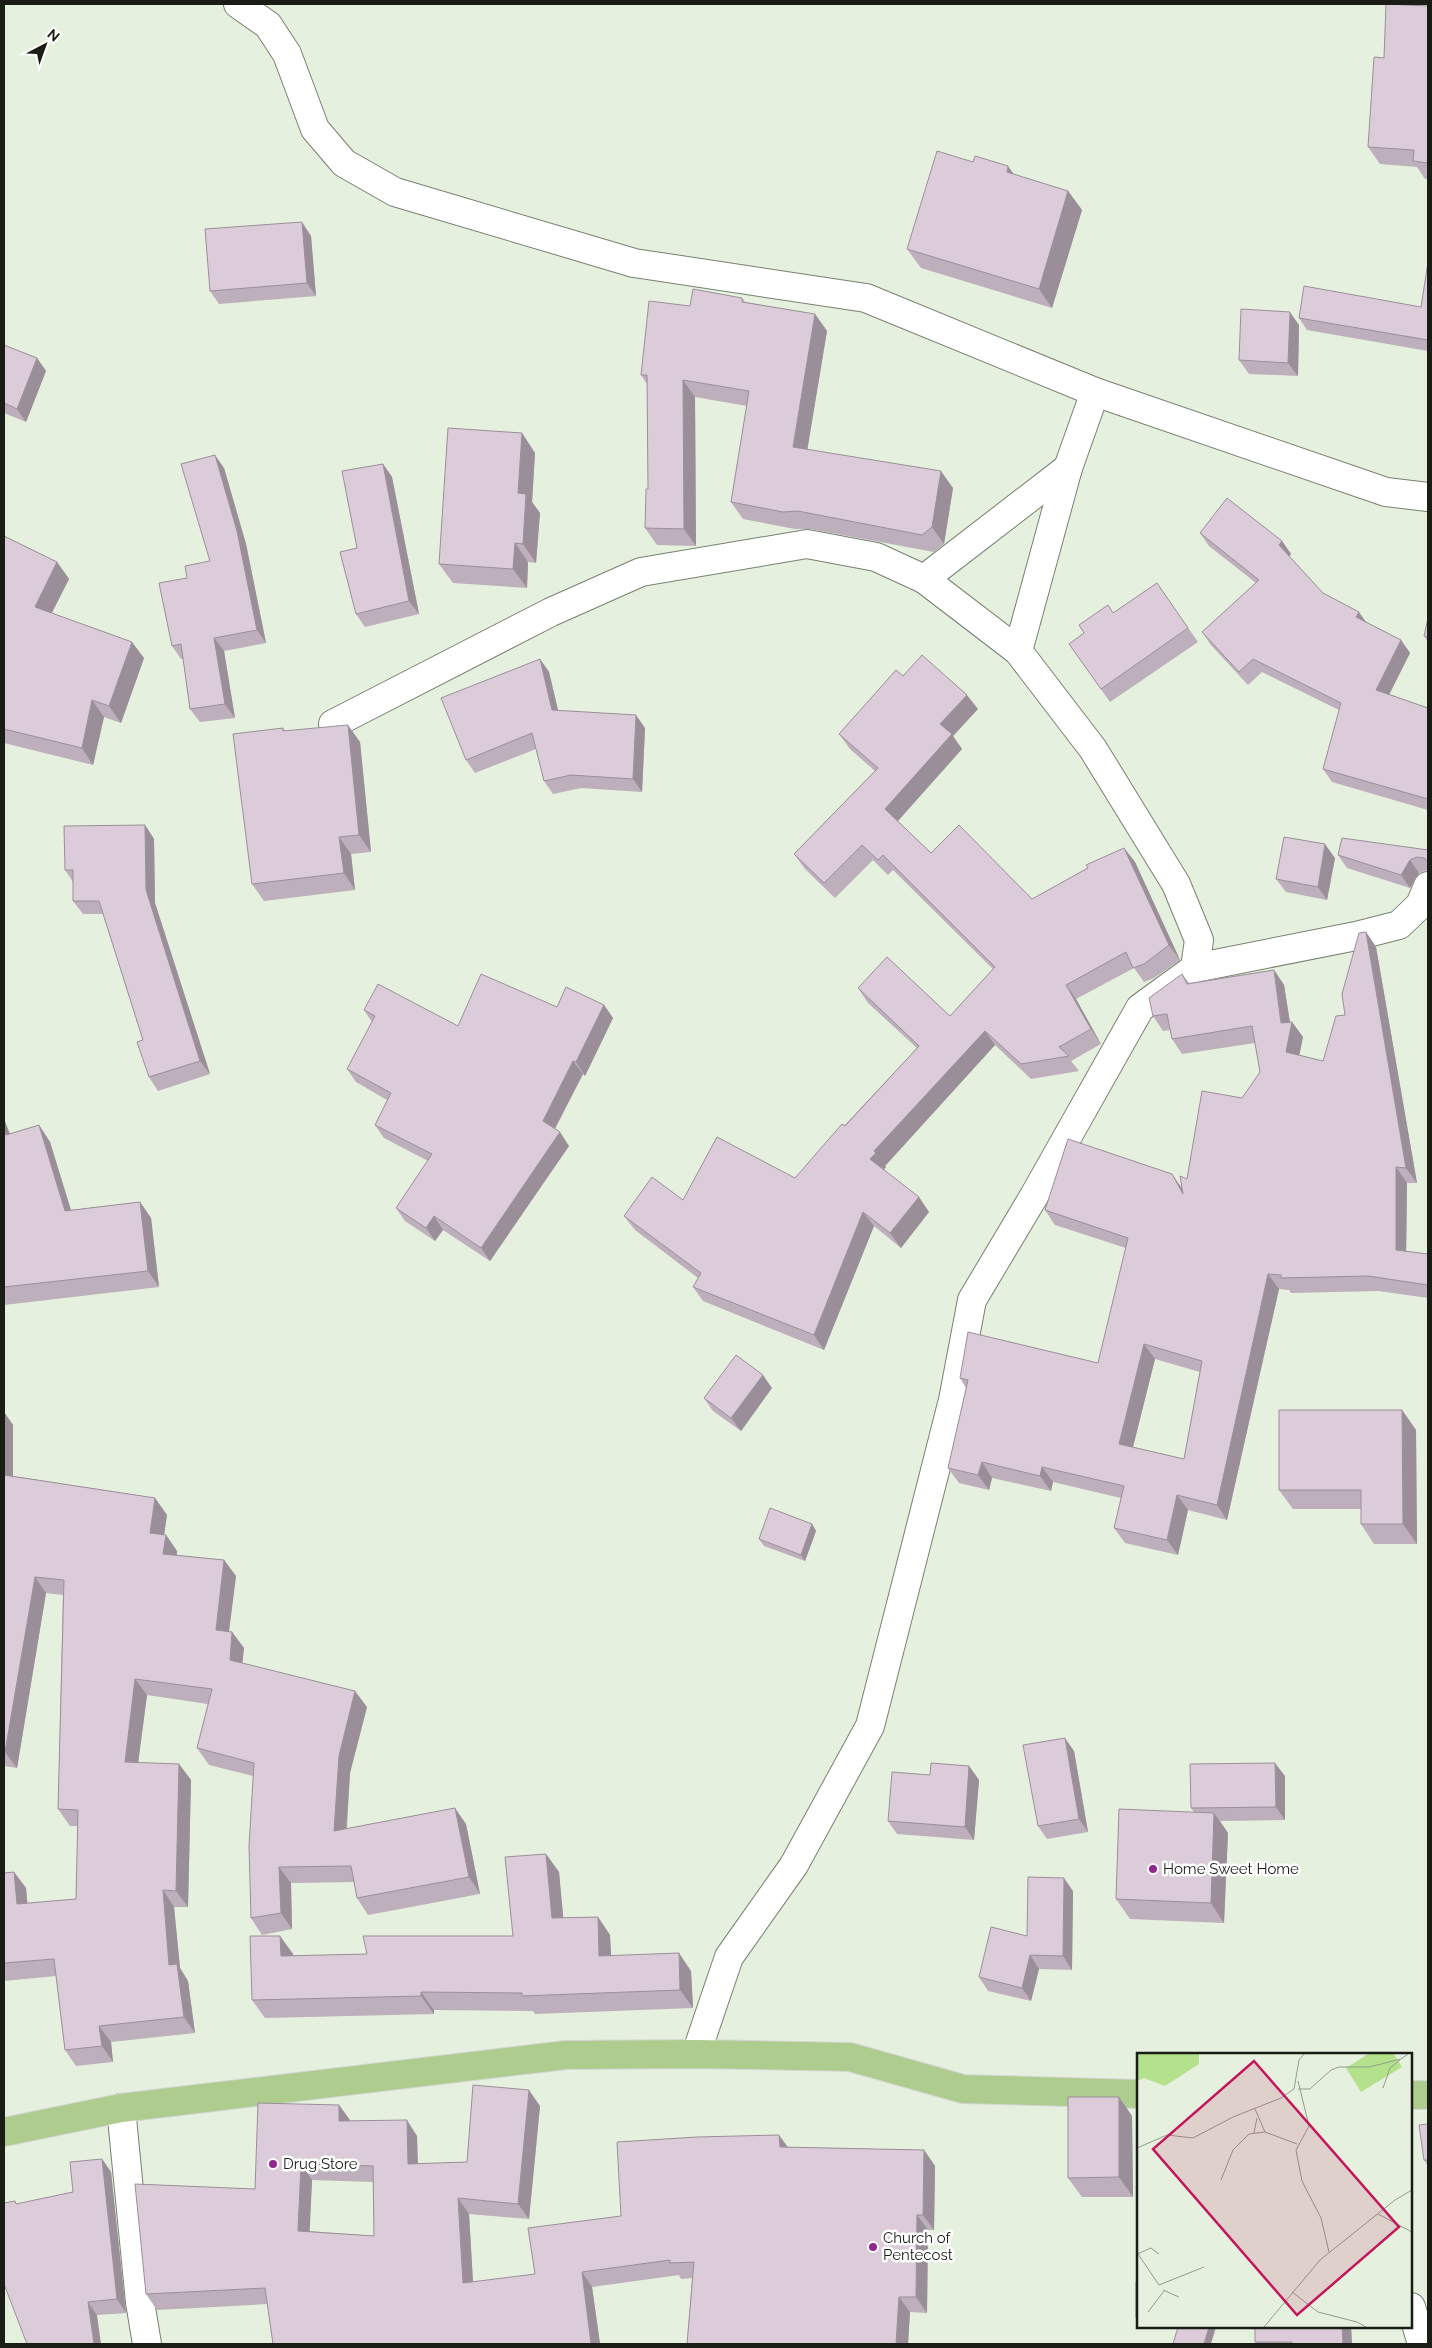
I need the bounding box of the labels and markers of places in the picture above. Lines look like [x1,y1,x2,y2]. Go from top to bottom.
place label: Home Sweet Home [1163,1860,1299,1878]
marker: Home Sweet Home [1147,1863,1159,1875]
place label: Drug Store [283,2155,358,2173]
marker: Drug Store [267,2158,279,2170]
place label: Church of Pentecost [883,2229,953,2264]
marker: Church of Pentecost [867,2241,879,2253]

